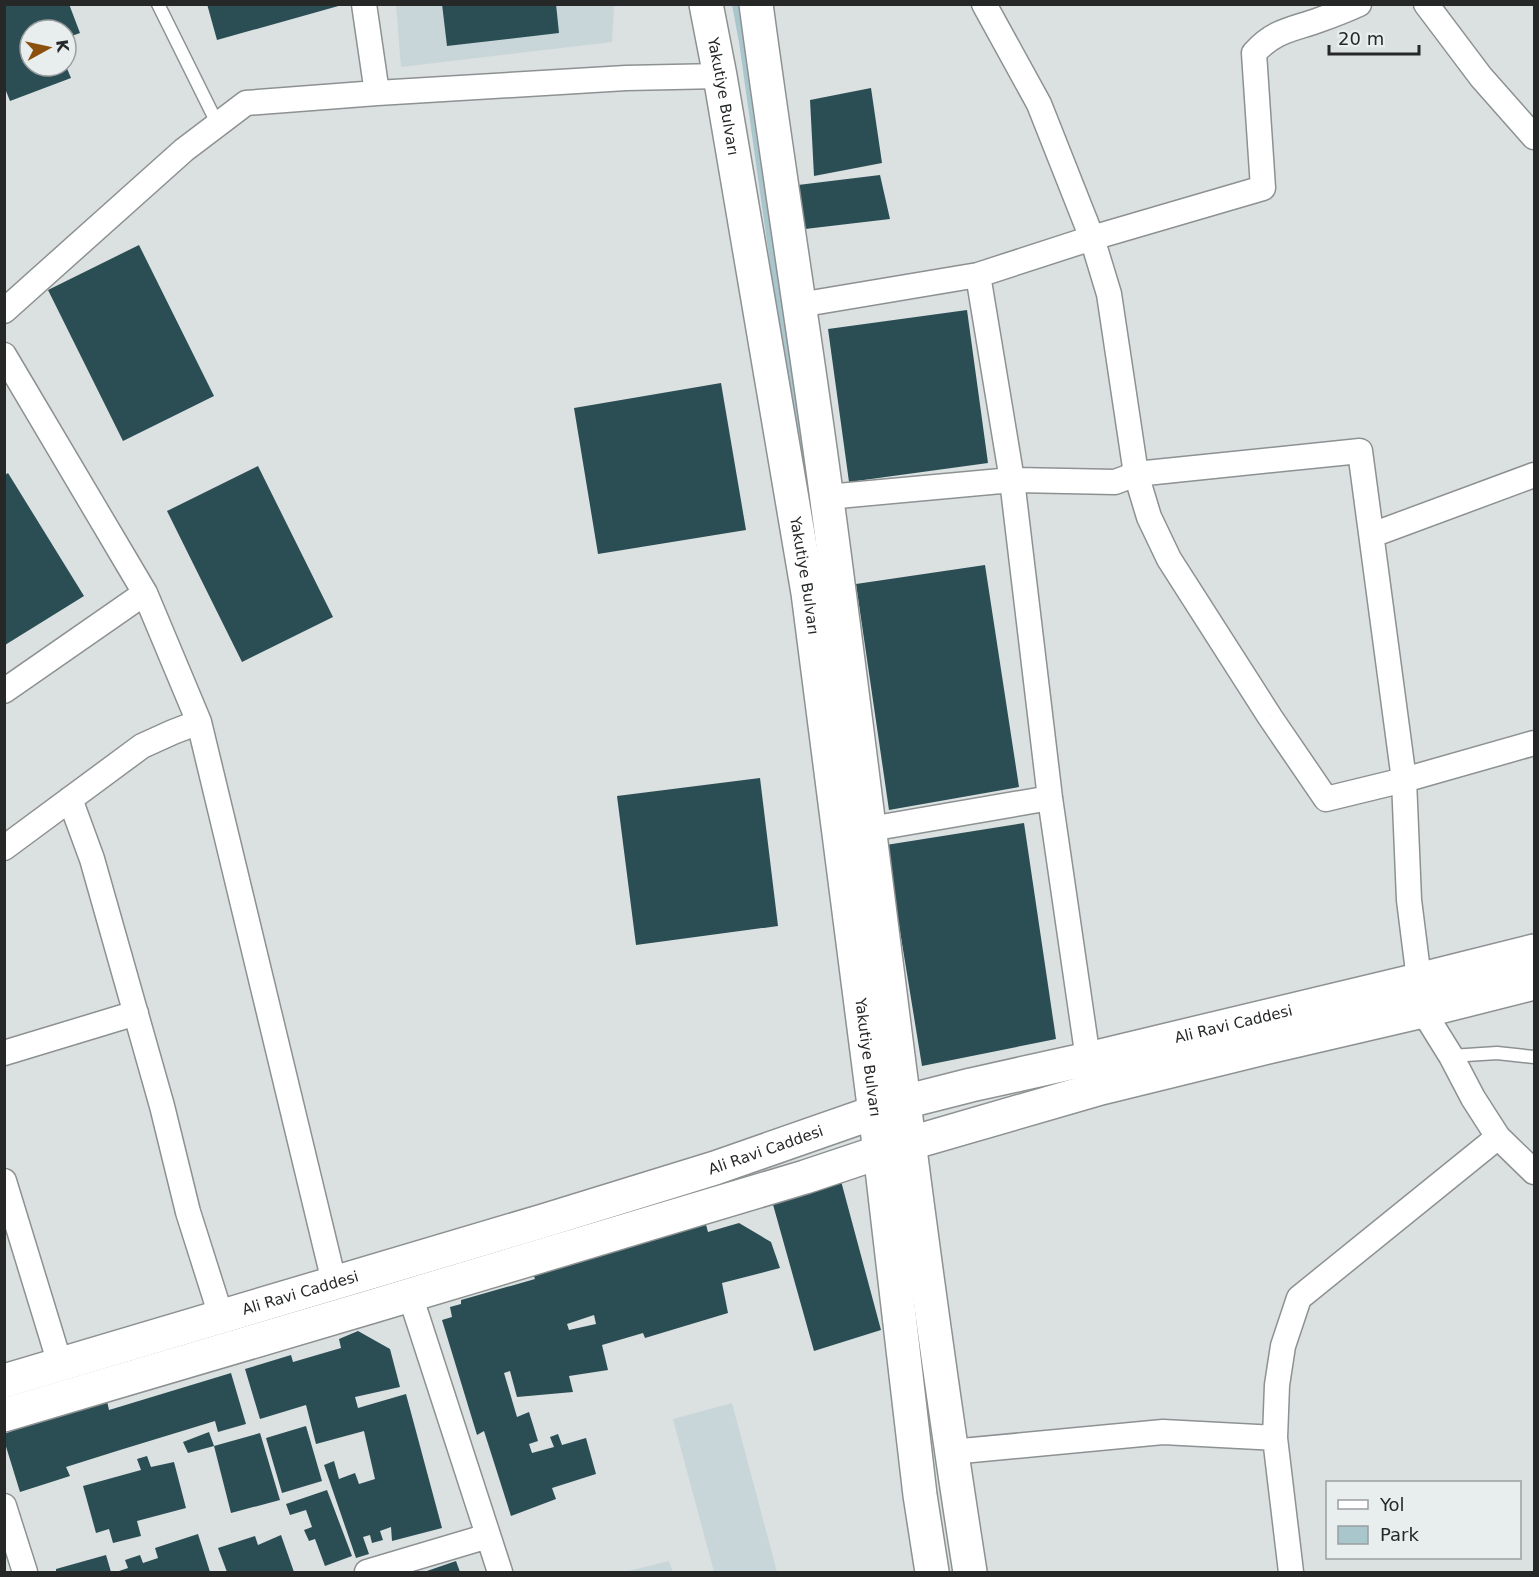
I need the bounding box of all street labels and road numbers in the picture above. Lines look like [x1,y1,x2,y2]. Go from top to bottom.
street label: Yakutiye Bulvarı [704,35,742,157]
street label: Yakutiye Bulvarı [786,514,822,636]
street label: Yakutiye Bulvarı [851,996,884,1118]
street label: Ali Ravi Caddesi [1173,1001,1294,1047]
street label: Ali Ravi Caddesi [706,1122,826,1179]
street label: Ali Ravi Caddesi [240,1267,361,1319]

